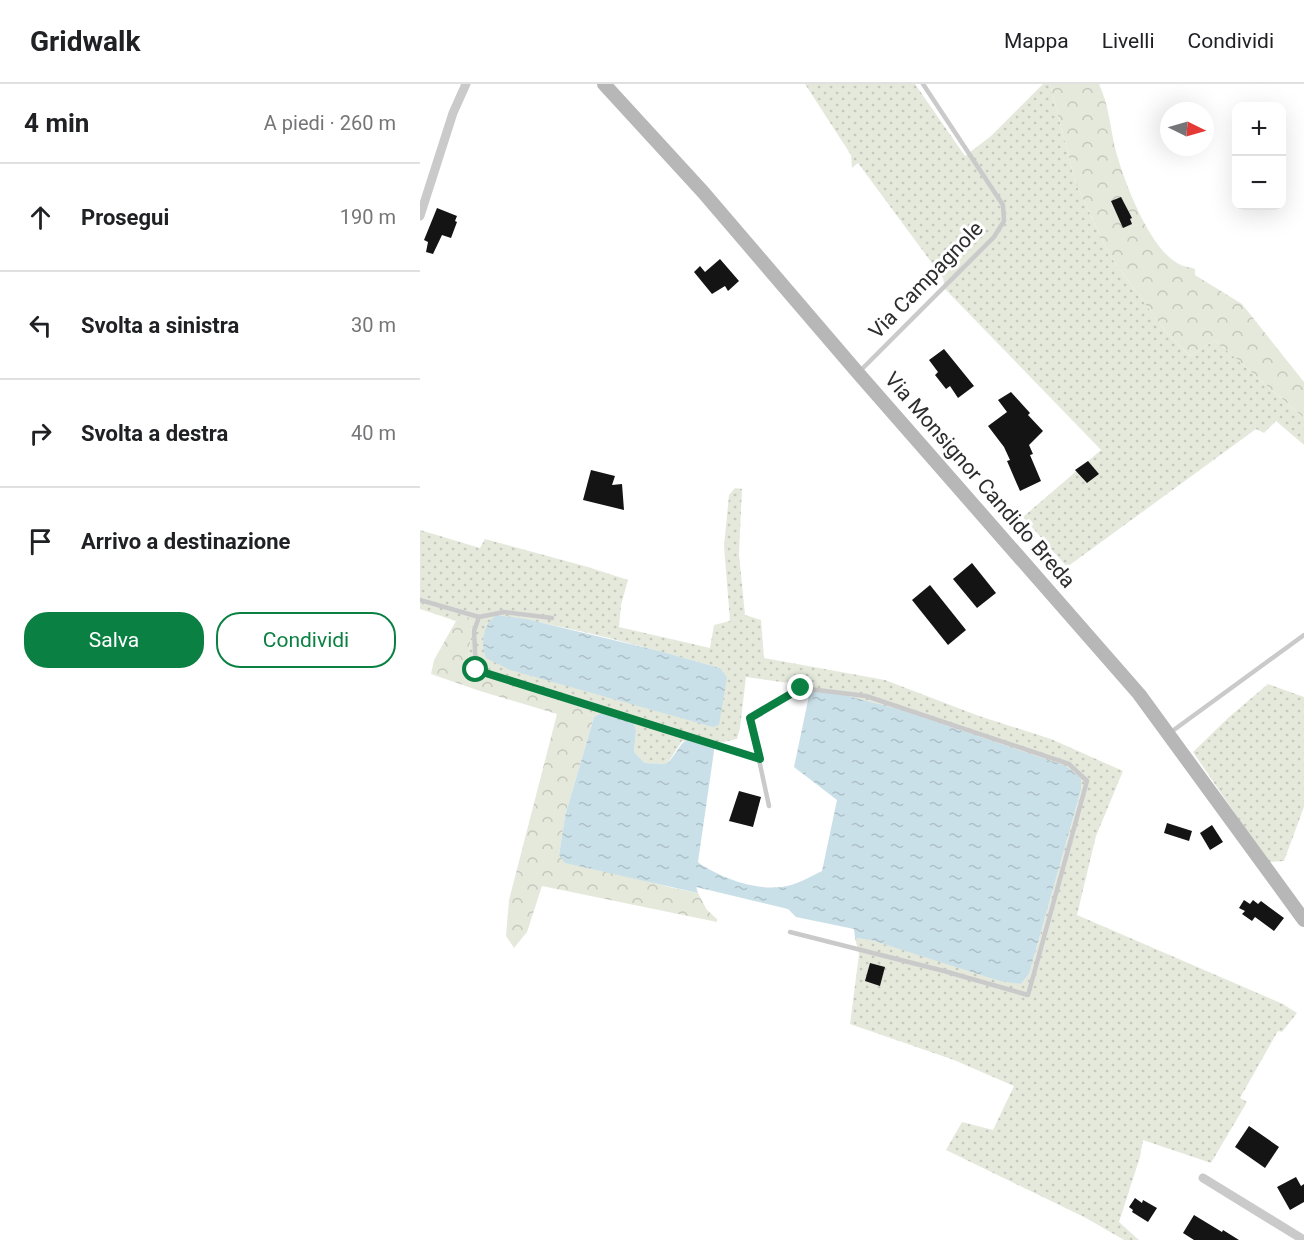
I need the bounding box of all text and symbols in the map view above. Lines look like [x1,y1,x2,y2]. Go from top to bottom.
text: Gridwalk [30,25,140,58]
text: Mappa [1004,29,1069,53]
text: Livelli [1102,29,1155,53]
text: Condividi [1188,29,1274,53]
north arrow [1160,102,1214,156]
map controls [1232,102,1286,210]
button: + [1232,102,1286,156]
text: 4 min [24,108,89,138]
text: A piedi · 260 m [264,111,396,135]
button: − [1232,156,1286,210]
icon: ahead [24,201,57,234]
text: Prosegui [81,205,169,230]
text: 190 m [340,205,396,229]
street label: Via Campagnole [864,216,988,344]
icon: left [24,309,57,342]
text: Svolta a sinistra [81,313,239,338]
text: 30 m [351,313,396,337]
street label: Via Monsignor Candido Breda [880,367,1080,593]
icon: right [24,417,57,450]
text: Svolta a destra [81,421,228,446]
text: 40 m [351,421,396,445]
icon: arrive [24,525,57,558]
text: Arrivo a destinazione [81,529,290,554]
button: Salva [24,612,204,668]
button: Condividi [216,612,396,668]
route start [462,656,488,682]
route end [787,674,813,700]

